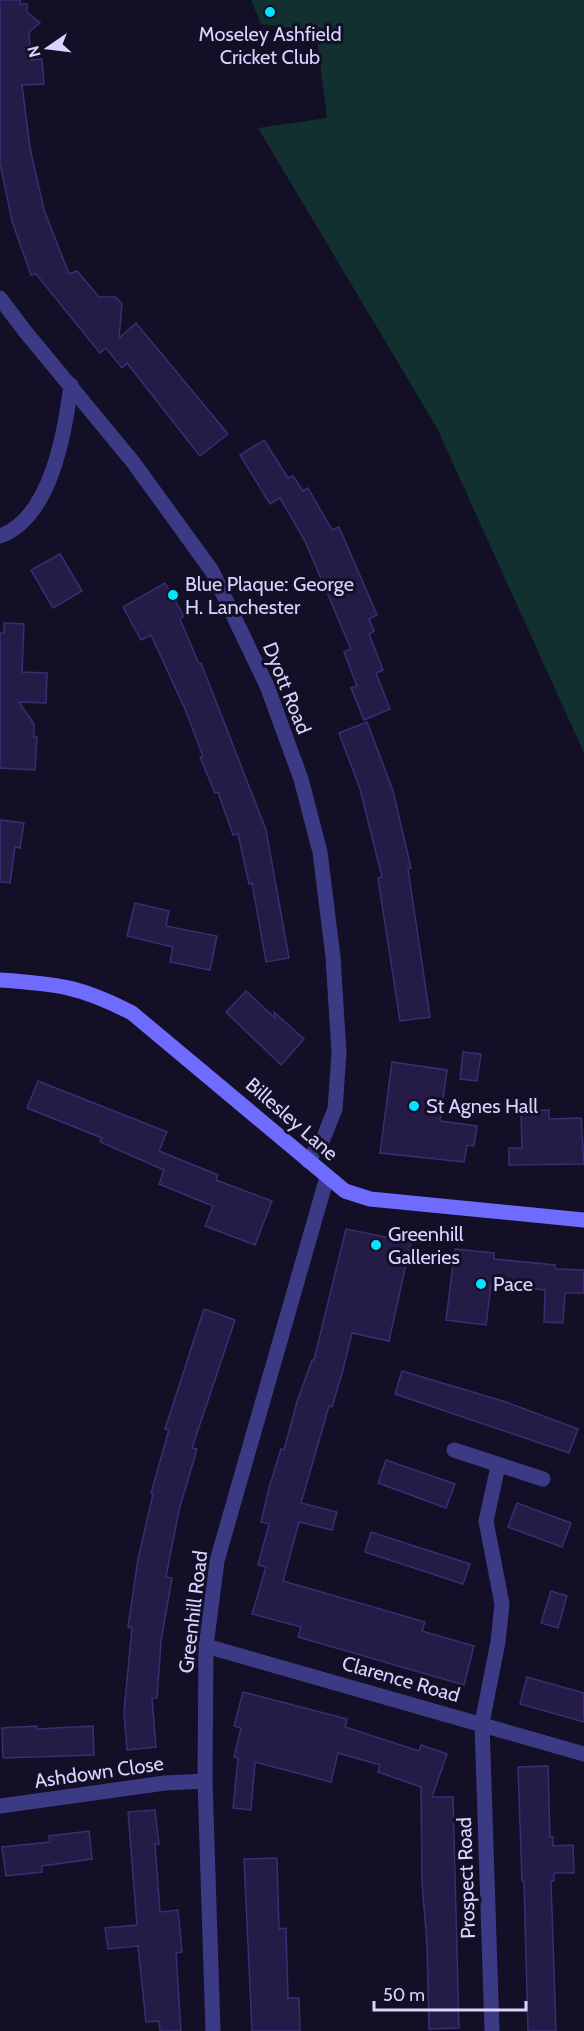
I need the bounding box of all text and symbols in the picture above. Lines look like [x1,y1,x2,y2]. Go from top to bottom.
marker: Moseley Ashfield Cricket Club [263,5,277,19]
north arrow [18,18,78,78]
place label: Moseley Ashfield Cricket Club [198,22,342,69]
text: N [23,44,45,59]
place label: Blue Plaque: George H. Lanchester [185,572,354,619]
marker: Blue Plaque: George H. Lanchester [166,588,180,602]
street label: Dyott Road [258,639,316,737]
street label: Billesley Lane [241,1072,343,1166]
place label: St Agnes Hall [426,1094,538,1118]
marker: St Agnes Hall [407,1099,421,1113]
place label: Greenhill Galleries [388,1222,464,1269]
marker: Greenhill Galleries [369,1238,383,1252]
place label: Pace [493,1272,533,1296]
marker: Pace [474,1277,488,1291]
street label: Greenhill Road [174,1549,212,1675]
street label: Clarence Road [339,1651,463,1707]
street label: Ashdown Close [33,1751,165,1793]
street label: Prospect Road [452,1817,480,1939]
scale bar [374,1974,526,2012]
text: 50 m [383,1984,425,2006]

